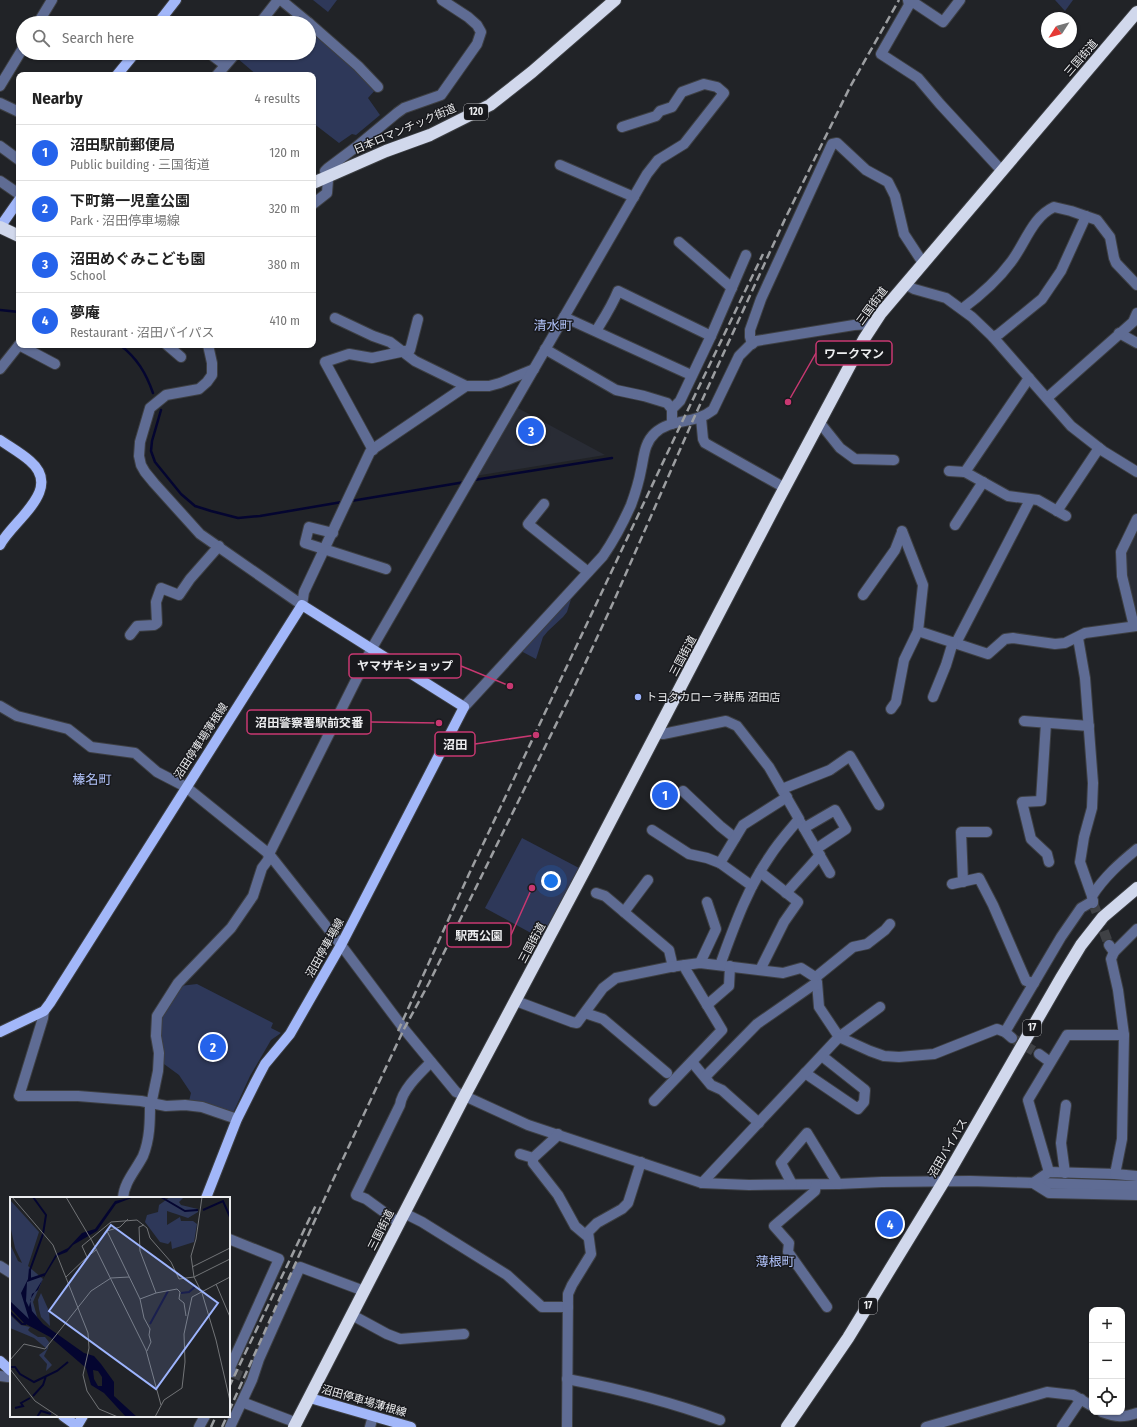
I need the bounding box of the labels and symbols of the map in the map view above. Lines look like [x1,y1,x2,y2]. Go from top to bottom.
north arrow [1041,12,1077,48]
street label: 三国街道 [1062,37,1100,79]
street label: 日本ロマンチック街道 [352,102,458,156]
road number: 120 [464,104,488,120]
street label: 三国街道 [854,284,890,328]
district label: 清水町 [533,318,573,333]
callout: ワークマン [816,341,892,365]
text: ワークマン [824,347,884,361]
pin: 3 [518,416,544,446]
street label: 三国街道 [667,634,699,678]
callout: ヤマザキショップ [349,654,461,678]
text: ヤマザキショップ [357,659,453,673]
place label: トヨタカローラ群馬 沼田店 [646,691,781,704]
marker: トヨタカローラ群馬 沼田店 [633,692,643,702]
street label: 沼田停車場薄根線 [172,701,230,781]
callout: 沼田警察署駅前交番 [247,710,371,734]
text: 沼田警察署駅前交番 [255,716,364,730]
callout: 沼田 [435,732,475,756]
text: 沼田 [443,738,467,752]
district label: 榛名町 [72,772,112,787]
pin: 1 [652,780,678,810]
your location [541,871,561,891]
street label: 沼田停車場線 [303,916,347,980]
street label: 三国街道 [516,921,548,965]
callout: 駅西公園 [447,923,511,947]
text: 駅西公園 [455,929,503,943]
road number: 17 [1023,1020,1041,1036]
pin: 2 [200,1032,226,1062]
street label: 沼田バイパス [926,1116,970,1180]
inset map [10,1197,230,1417]
street label: 三国街道 [365,1207,397,1253]
pin: 4 [877,1209,903,1239]
district label: 薄根町 [755,1254,795,1269]
road number: 17 [859,1298,877,1314]
street label: 沼田停車場薄根線 [320,1383,408,1419]

